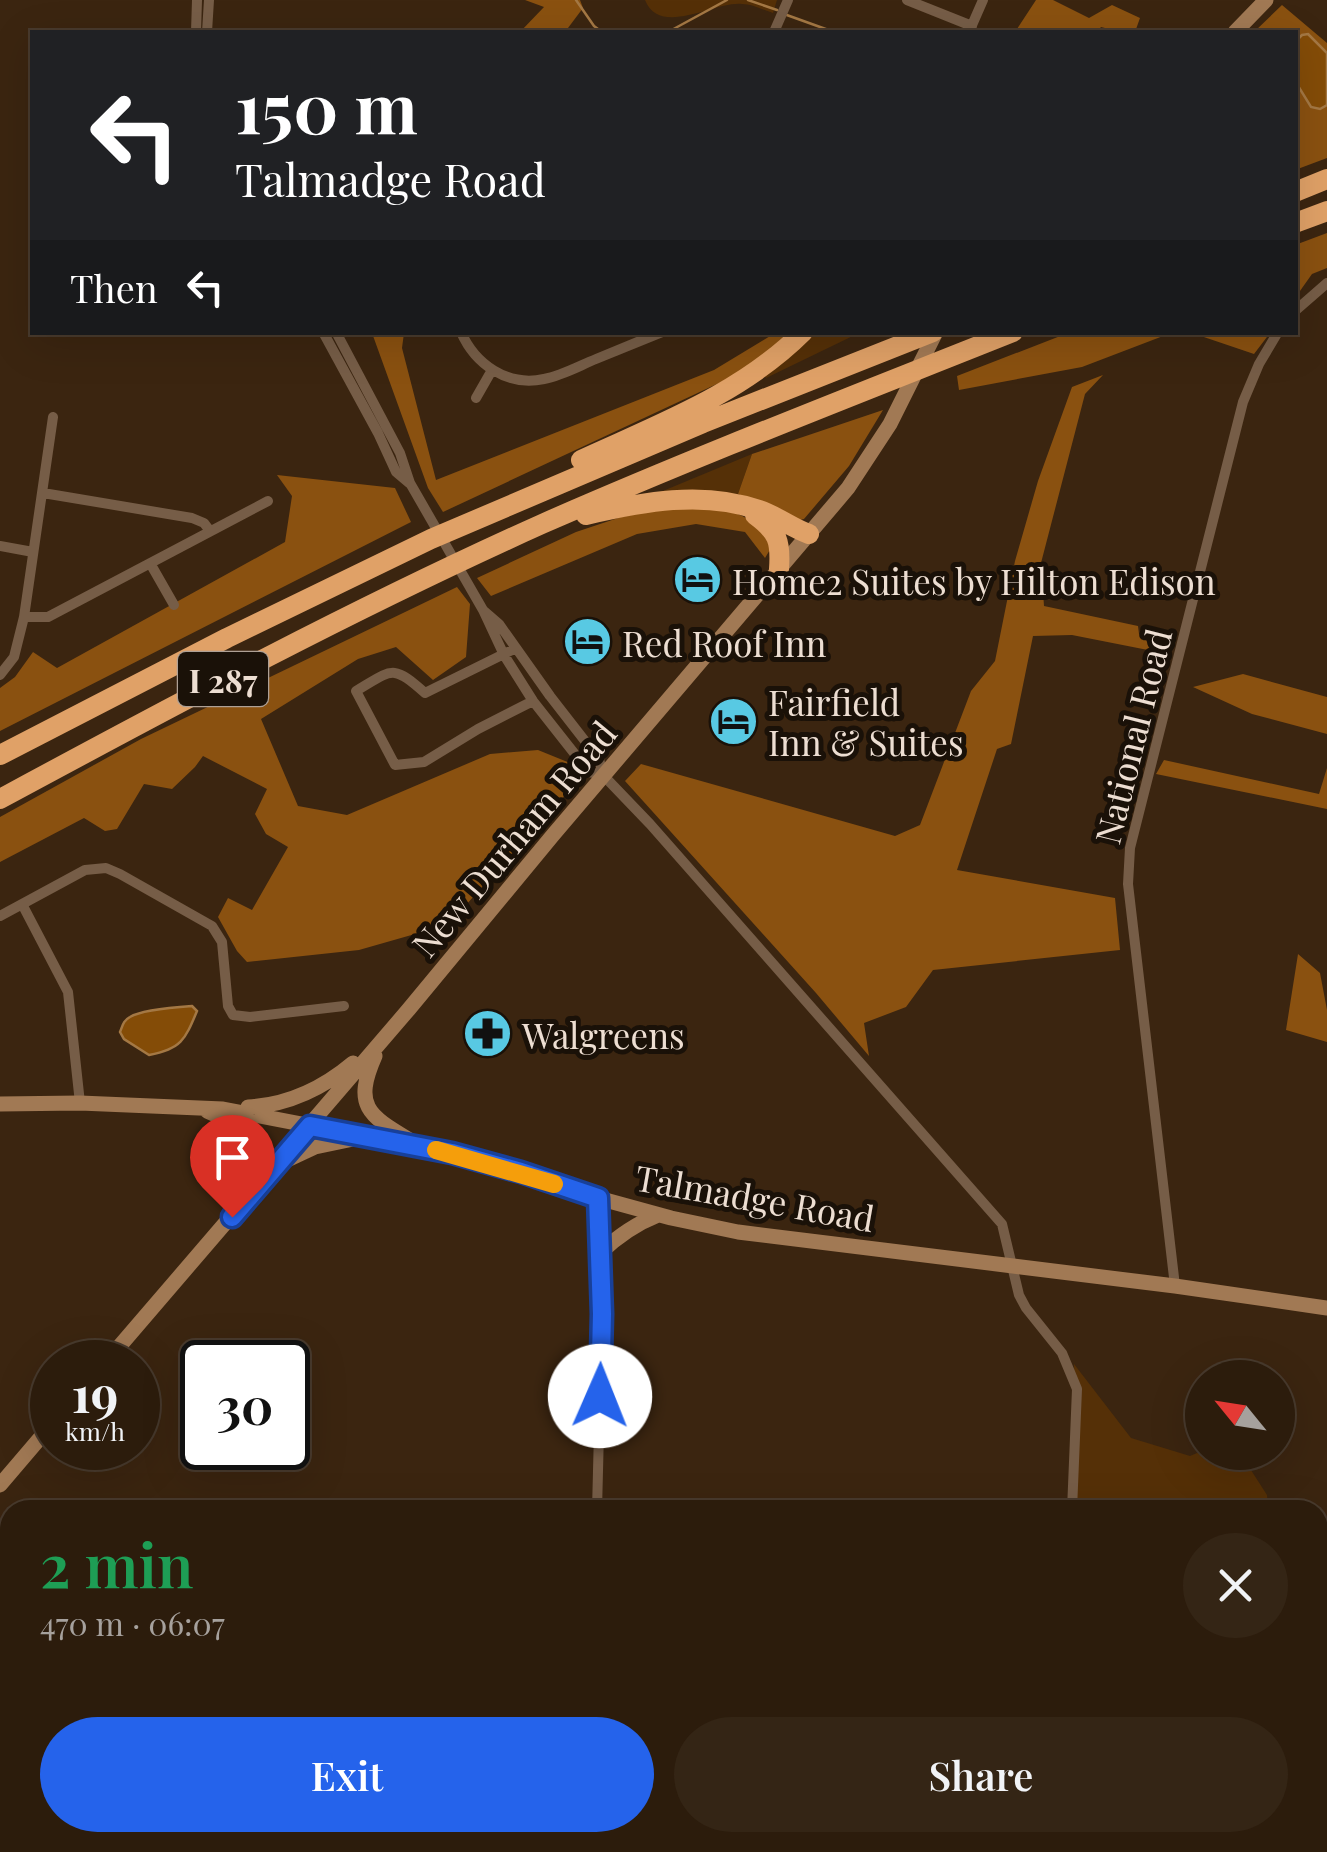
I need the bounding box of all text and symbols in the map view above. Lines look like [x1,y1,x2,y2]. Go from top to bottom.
text: 150 m [235,58,418,152]
icon: left [70,70,200,200]
text: Talmadge Road [235,148,546,208]
icon: left [178,260,233,315]
text: Then [70,262,158,313]
hotel icon: Home2 Suites by Hilton Edison [671,554,723,606]
place label: Home2 Suites by Hilton Edison [732,557,1216,604]
hotel icon: Red Roof Inn [561,616,613,668]
place label: Red Roof Inn [622,619,827,666]
street label: National Road [1083,624,1181,848]
road number: I 287 [178,652,268,706]
place label: Fairfield Inn & Suites [768,678,964,765]
hotel icon: Fairfield Inn & Suites [707,695,759,747]
street label: New Durham Road [400,710,626,966]
pharmacy icon: Walgreens [461,1008,513,1060]
place label: Walgreens [521,1011,685,1058]
pin [190,1115,275,1218]
icon: arrive [205,1130,260,1185]
street label: Talmadge Road [632,1153,878,1241]
speed limit sign: 30 [180,1340,310,1470]
position arrow [548,1344,652,1448]
text: 19 [72,1359,118,1426]
north arrow [1185,1360,1295,1470]
map controls [1185,1360,1295,1470]
text: km/h [65,1414,125,1447]
text: 2 min [40,1523,193,1603]
button: close [1183,1533,1288,1638]
text: 470 m · 06:07 [40,1601,225,1644]
button: Exit [40,1717,654,1832]
button: Share [674,1717,1288,1832]

